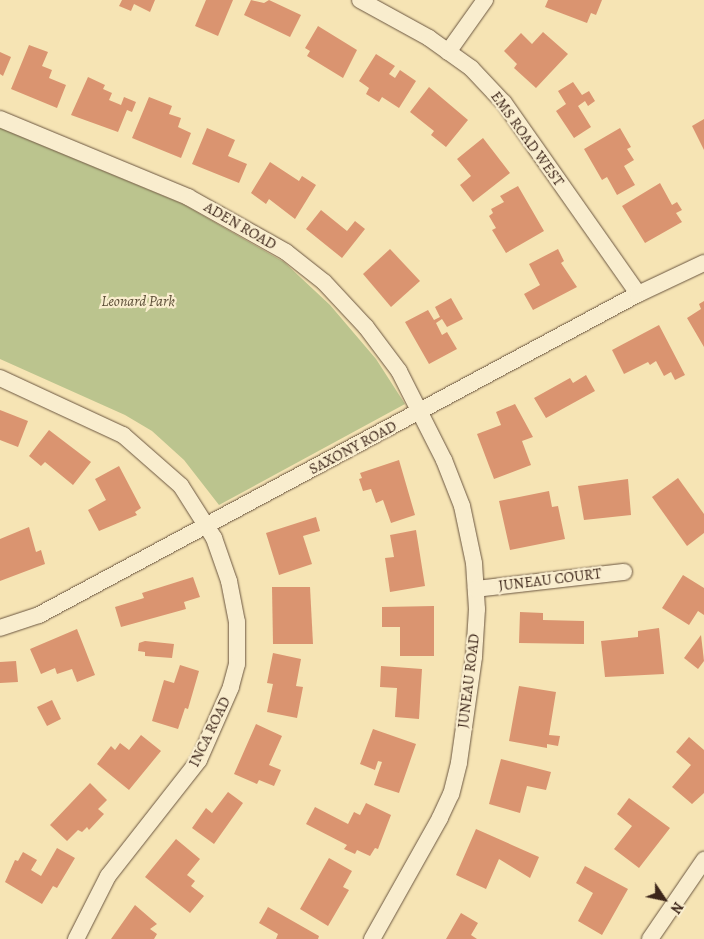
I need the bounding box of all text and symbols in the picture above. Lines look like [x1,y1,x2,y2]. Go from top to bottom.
street label: EMS ROAD WEST [487,88,567,190]
street label: ADEN ROAD [201,198,279,254]
park label: Leonard Park [101,293,175,311]
street label: SAXONY ROAD [306,417,400,479]
street label: JUNEAU COURT [497,565,603,595]
street label: JUNEAU ROAD [454,633,484,729]
street label: INCA ROAD [185,694,235,770]
north arrow [639,874,689,924]
text: N [666,898,688,917]

